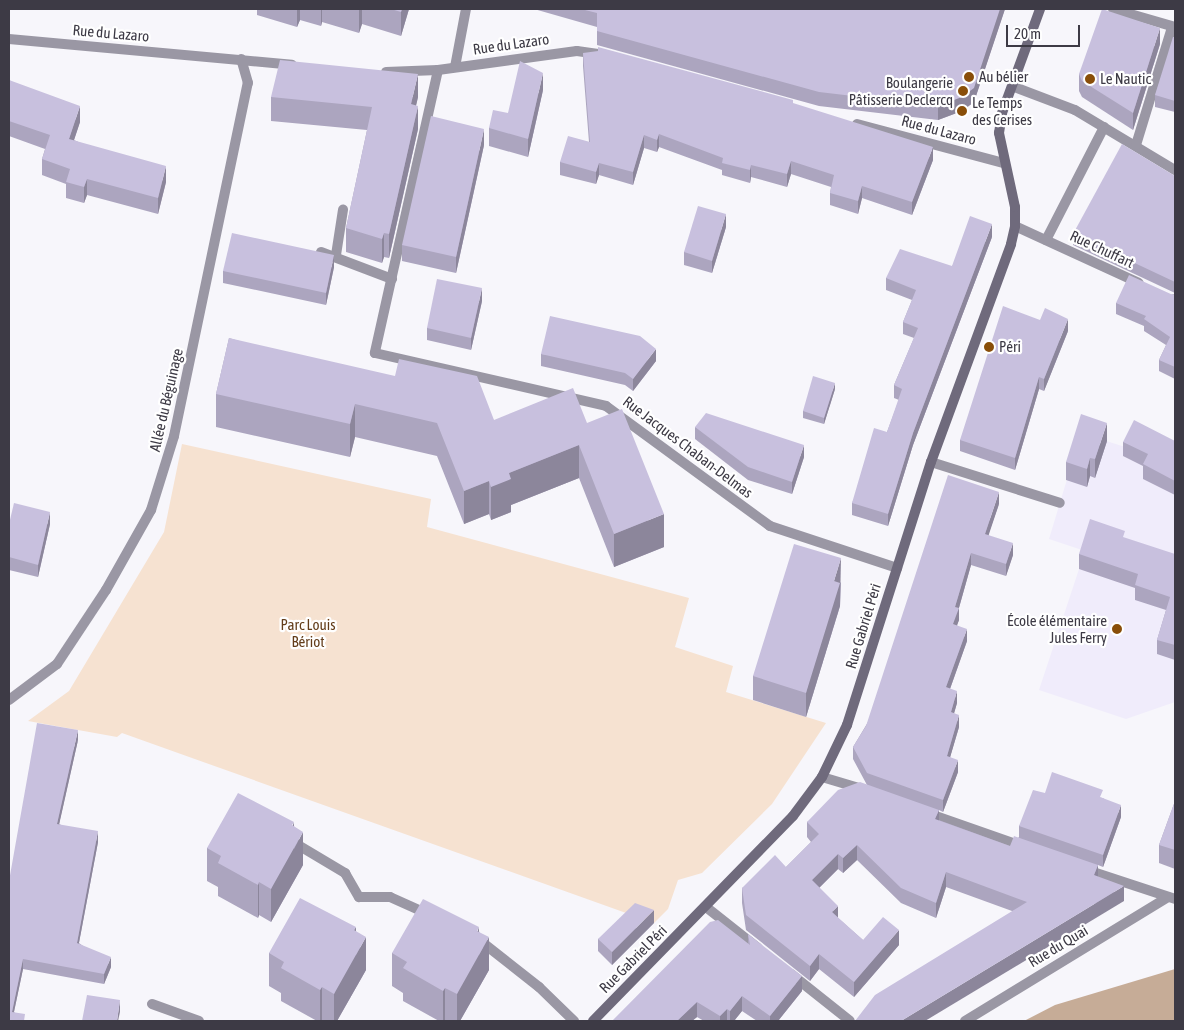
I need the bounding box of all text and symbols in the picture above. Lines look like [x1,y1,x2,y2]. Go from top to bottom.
scale bar [1009,15,1083,47]
street label: Rue du Lazaro [72,21,150,45]
text: 20 m [1014,25,1041,42]
street label: Rue du Lazaro [472,30,550,58]
place label: Au bélier [979,68,1028,86]
place label: Le Nautic [1100,70,1151,88]
marker: Au bélier [963,71,975,83]
place label: Boulangerie Pâtisserie Declercq [849,73,953,108]
marker: Le Nautic [1084,73,1096,85]
marker: Boulangerie Pâtisserie Declercq [957,85,969,97]
place label: Le Temps des Cerises [972,93,1032,128]
marker: Le Temps des Cerises [956,105,968,117]
street label: Rue du Lazaro [900,111,978,149]
street label: Rue Chuffart [1067,226,1137,272]
place label: Péri [999,338,1021,356]
marker: Péri [983,341,995,353]
street label: Allée du Béguinage [145,347,187,453]
street label: Rue Jacques Chaban-Delmas [620,392,756,502]
street label: Rue Gabriel Péri [841,581,885,671]
place label: École élémentaire Jules Ferry [1007,611,1107,646]
park label: Parc Louis Bériot [281,615,335,650]
marker: École élémentaire Jules Ferry [1111,623,1123,635]
street label: Rue Gabriel Péri [595,921,671,997]
street label: Rue du Quai [1025,921,1091,971]

